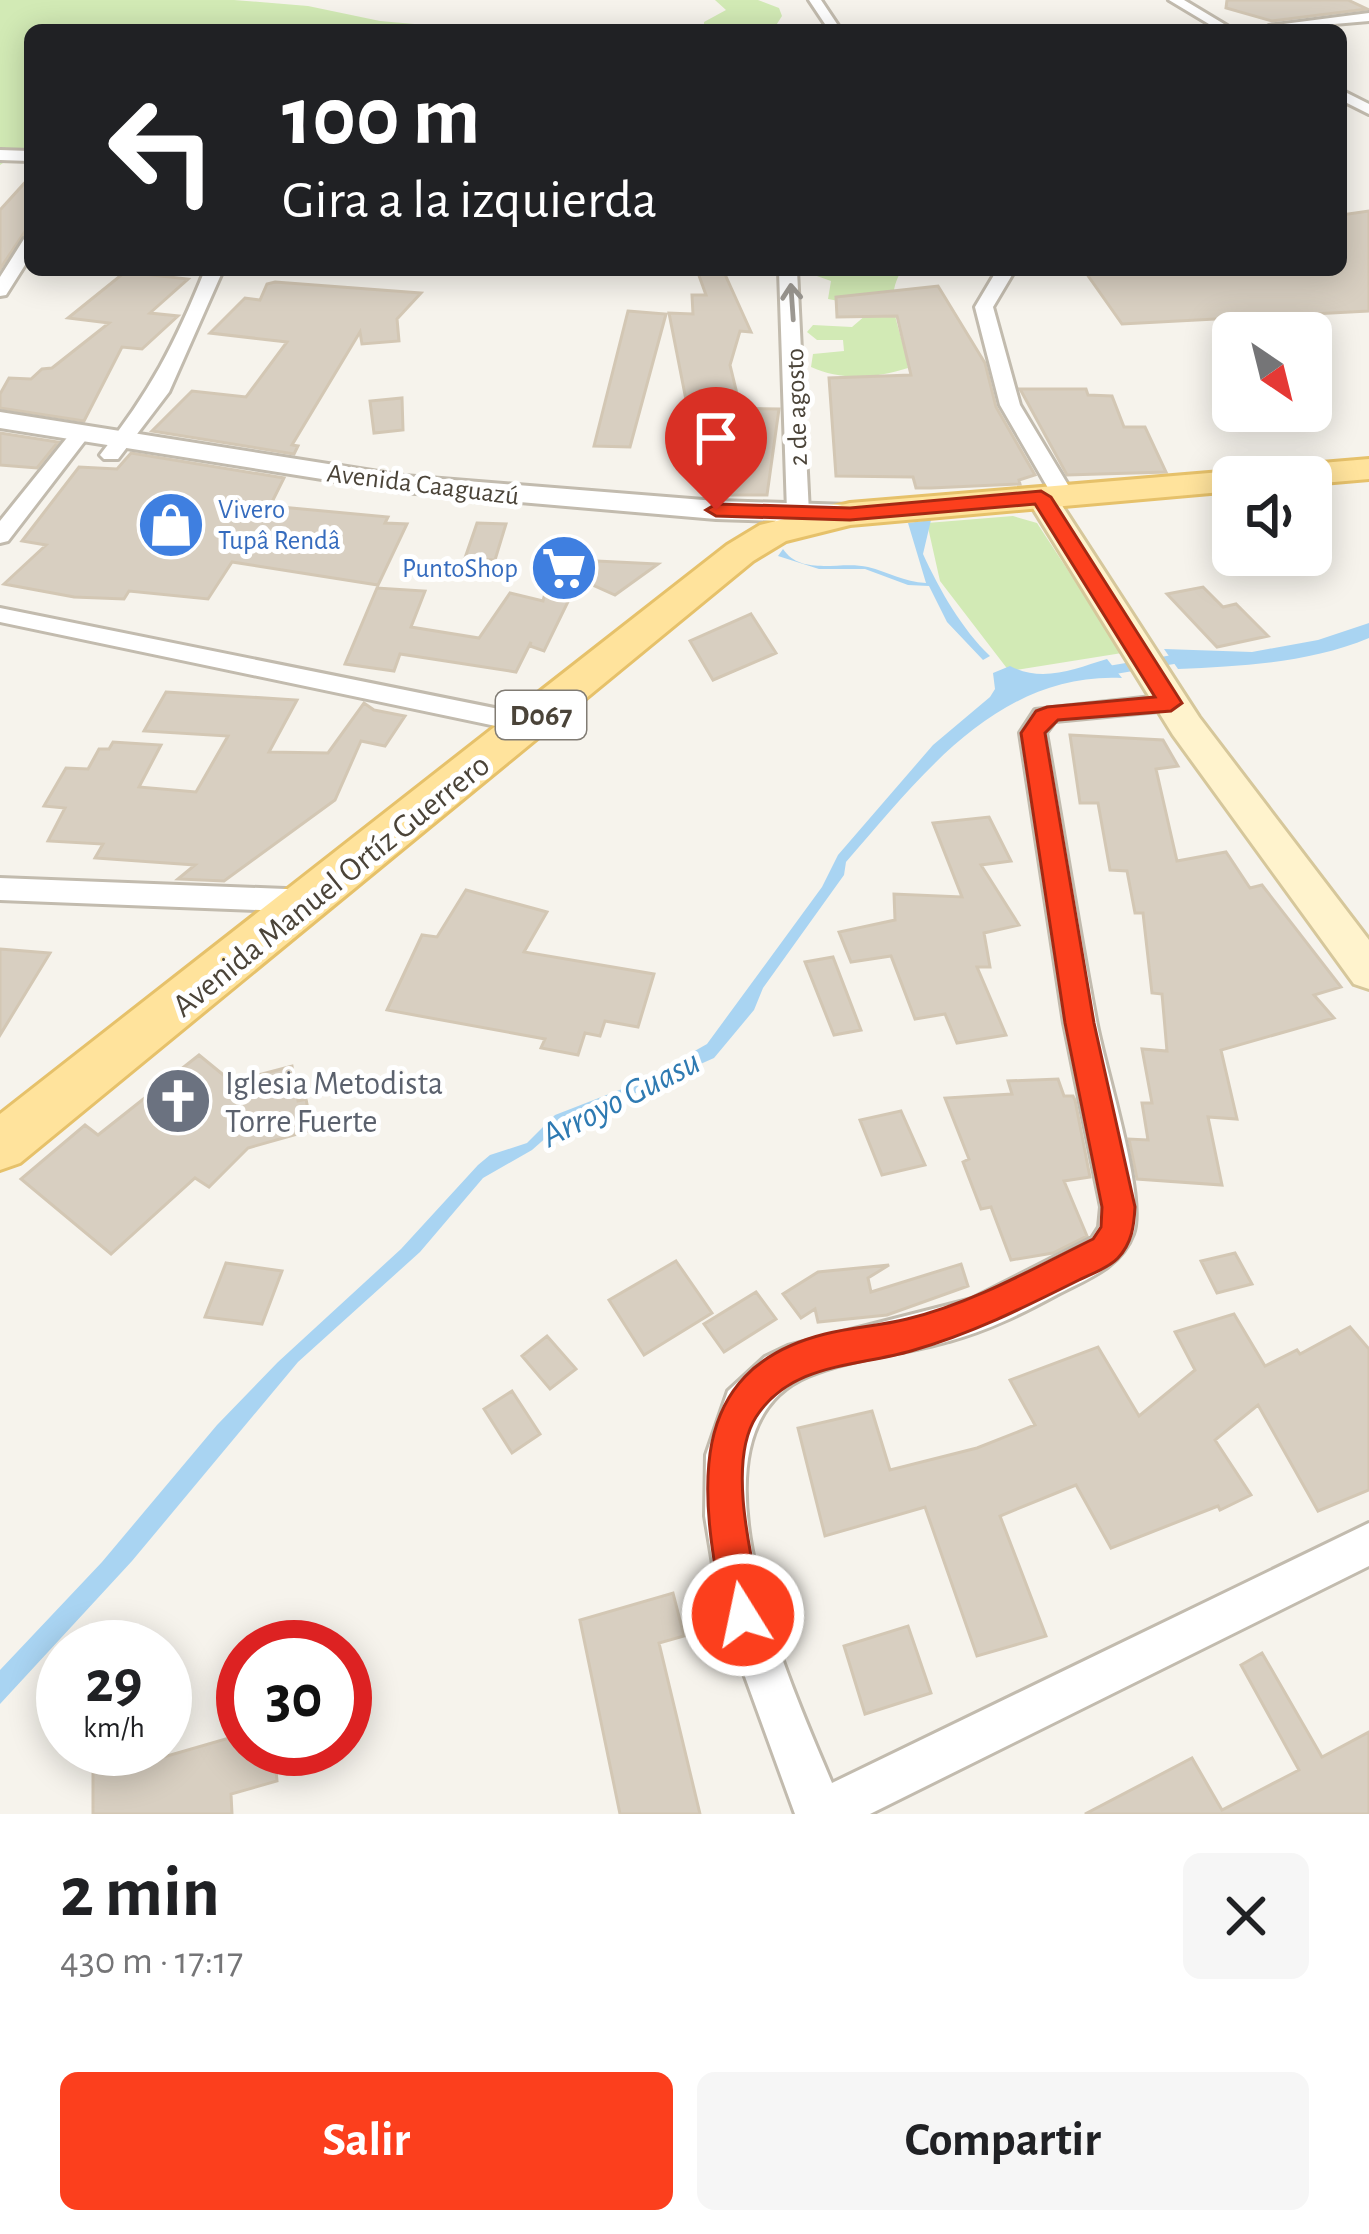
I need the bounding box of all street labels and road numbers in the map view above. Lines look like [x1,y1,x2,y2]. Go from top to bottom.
street label: 2 de agosto [781,348,812,466]
street label: Avenida Caaguazú [325,459,521,510]
road number: D067 [496,691,586,739]
street label: Avenida Manuel Ortíz Guerrero [167,748,496,1024]

